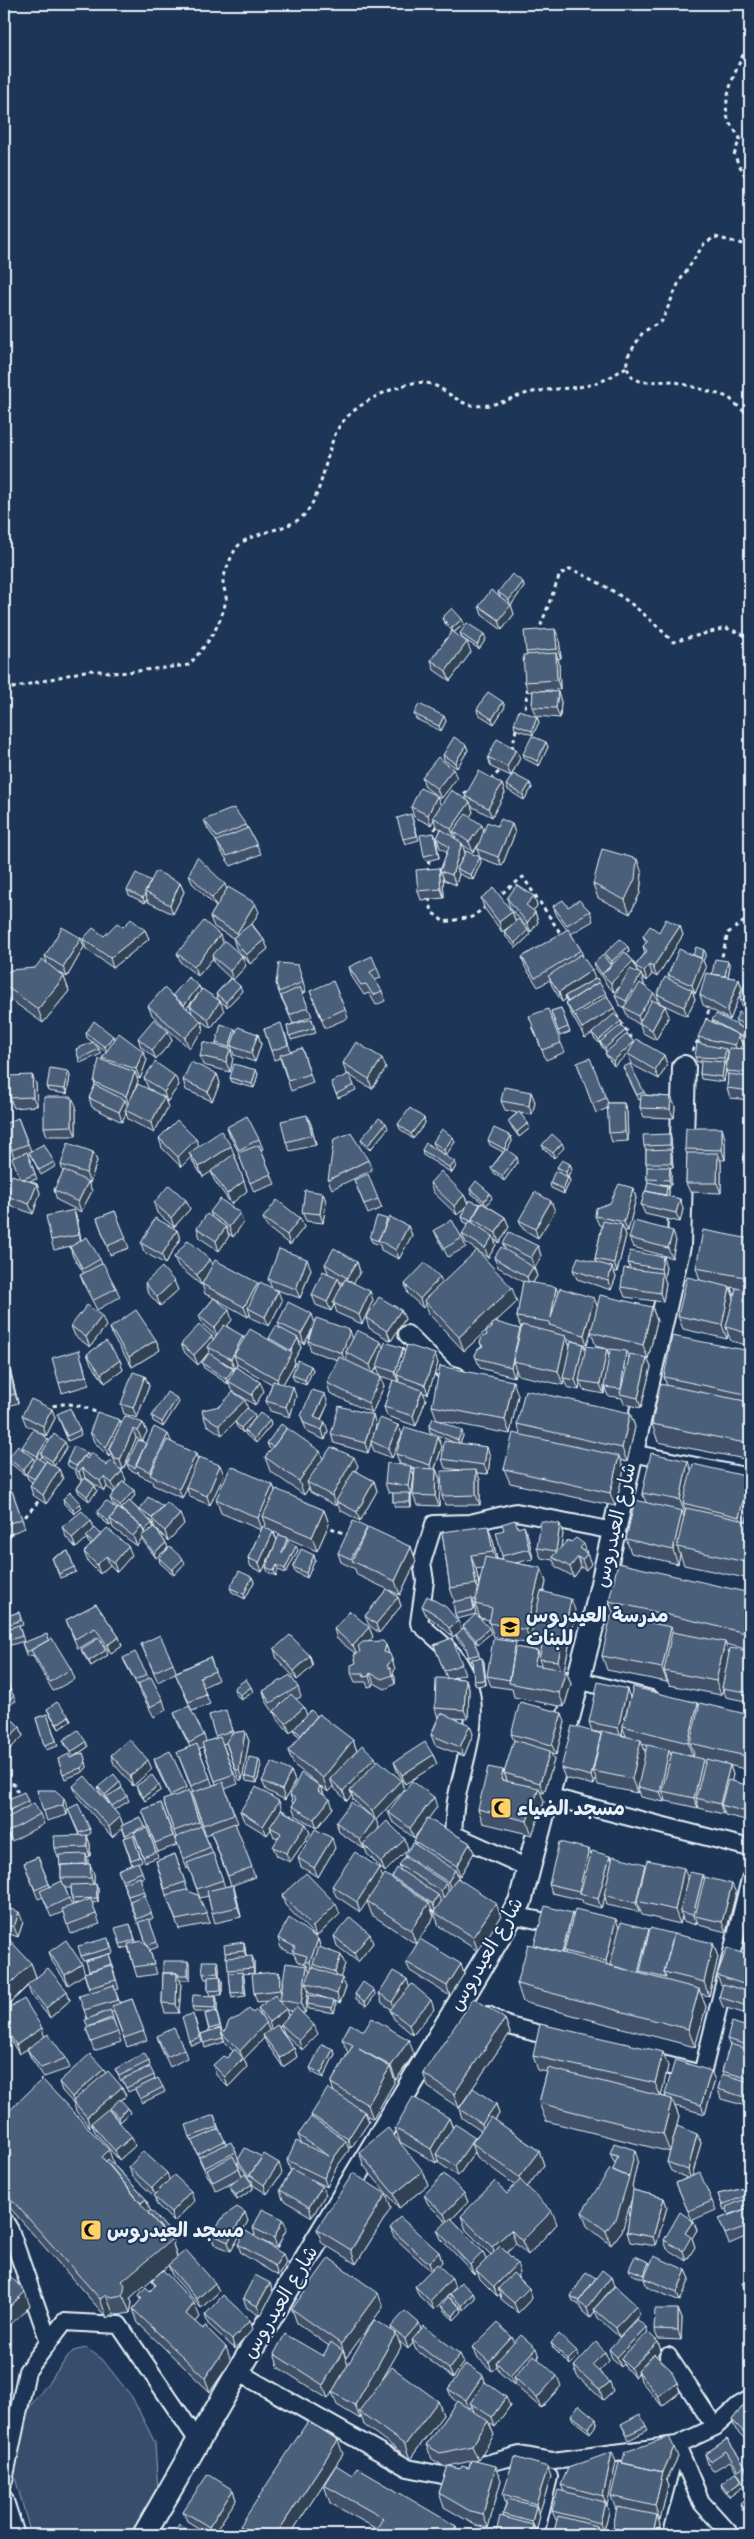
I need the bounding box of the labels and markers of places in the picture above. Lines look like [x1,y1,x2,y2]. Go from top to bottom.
place label: مدرسة العيدروس للبنات [526,1603,669,1651]
school or university icon: مدرسة العيدروس للبنات [498,1615,522,1639]
mosque icon: مسجد الضياء [489,1796,513,1820]
place label: مسجد الضياء [517,1796,625,1821]
mosque icon: مسجد العيدروس [79,2218,103,2242]
place label: مسجد العيدروس [107,2218,244,2243]

